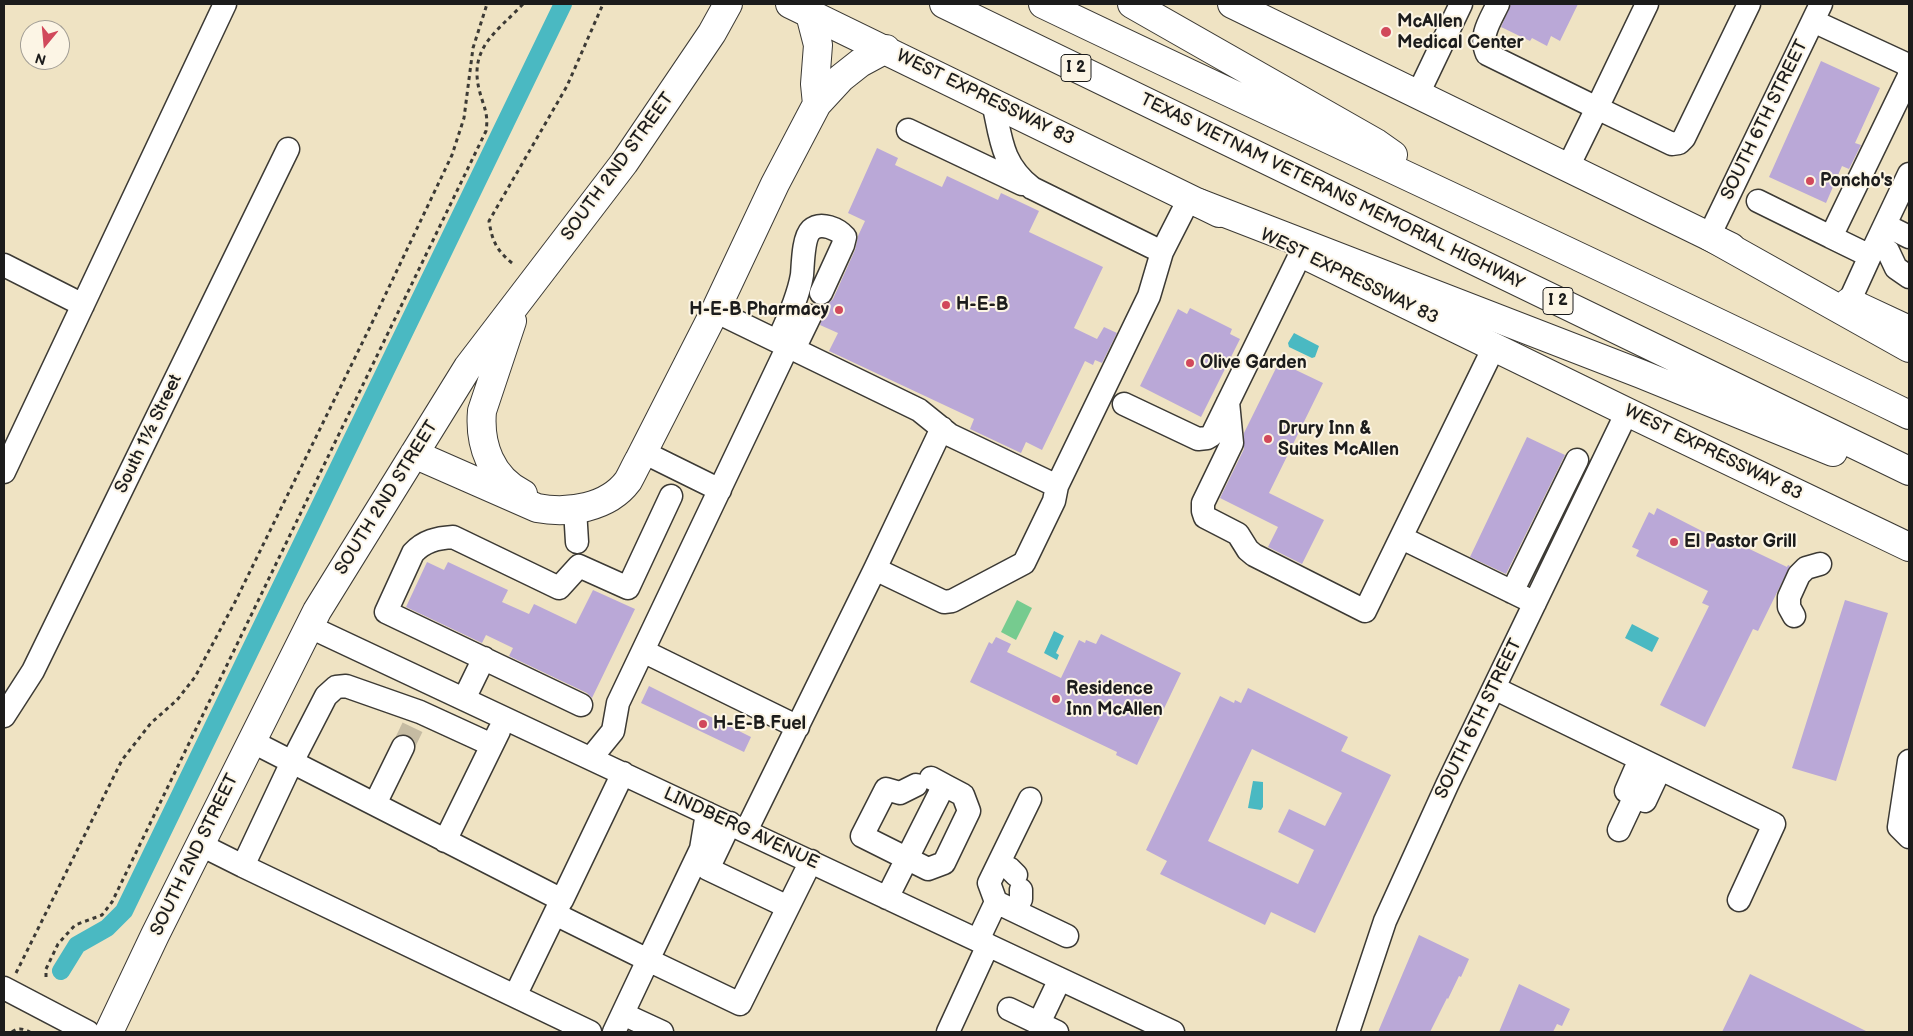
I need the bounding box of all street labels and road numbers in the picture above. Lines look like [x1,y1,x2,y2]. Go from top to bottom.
street label: SOUTH 6TH STREET [1717,37,1813,203]
street label: WEST EXPRESSWAY 83 [892,45,1078,151]
road number: I 2 [1061,54,1091,82]
street label: SOUTH 2ND STREET [557,89,679,245]
street label: TEXAS VIETNAM VETERANS MEMORIAL HIGHWAY [1137,89,1527,295]
street label: WEST EXPRESSWAY 83 [1256,224,1442,330]
road number: I 2 [1543,288,1573,314]
street label: South 1½ Street [111,371,187,497]
street label: WEST EXPRESSWAY 83 [1620,400,1806,506]
street label: SOUTH 2ND STREET [331,417,443,579]
street label: SOUTH 6TH STREET [1431,636,1527,802]
street label: SOUTH 2ND STREET [146,771,244,939]
street label: LINDBERG AVENUE [660,784,822,874]

